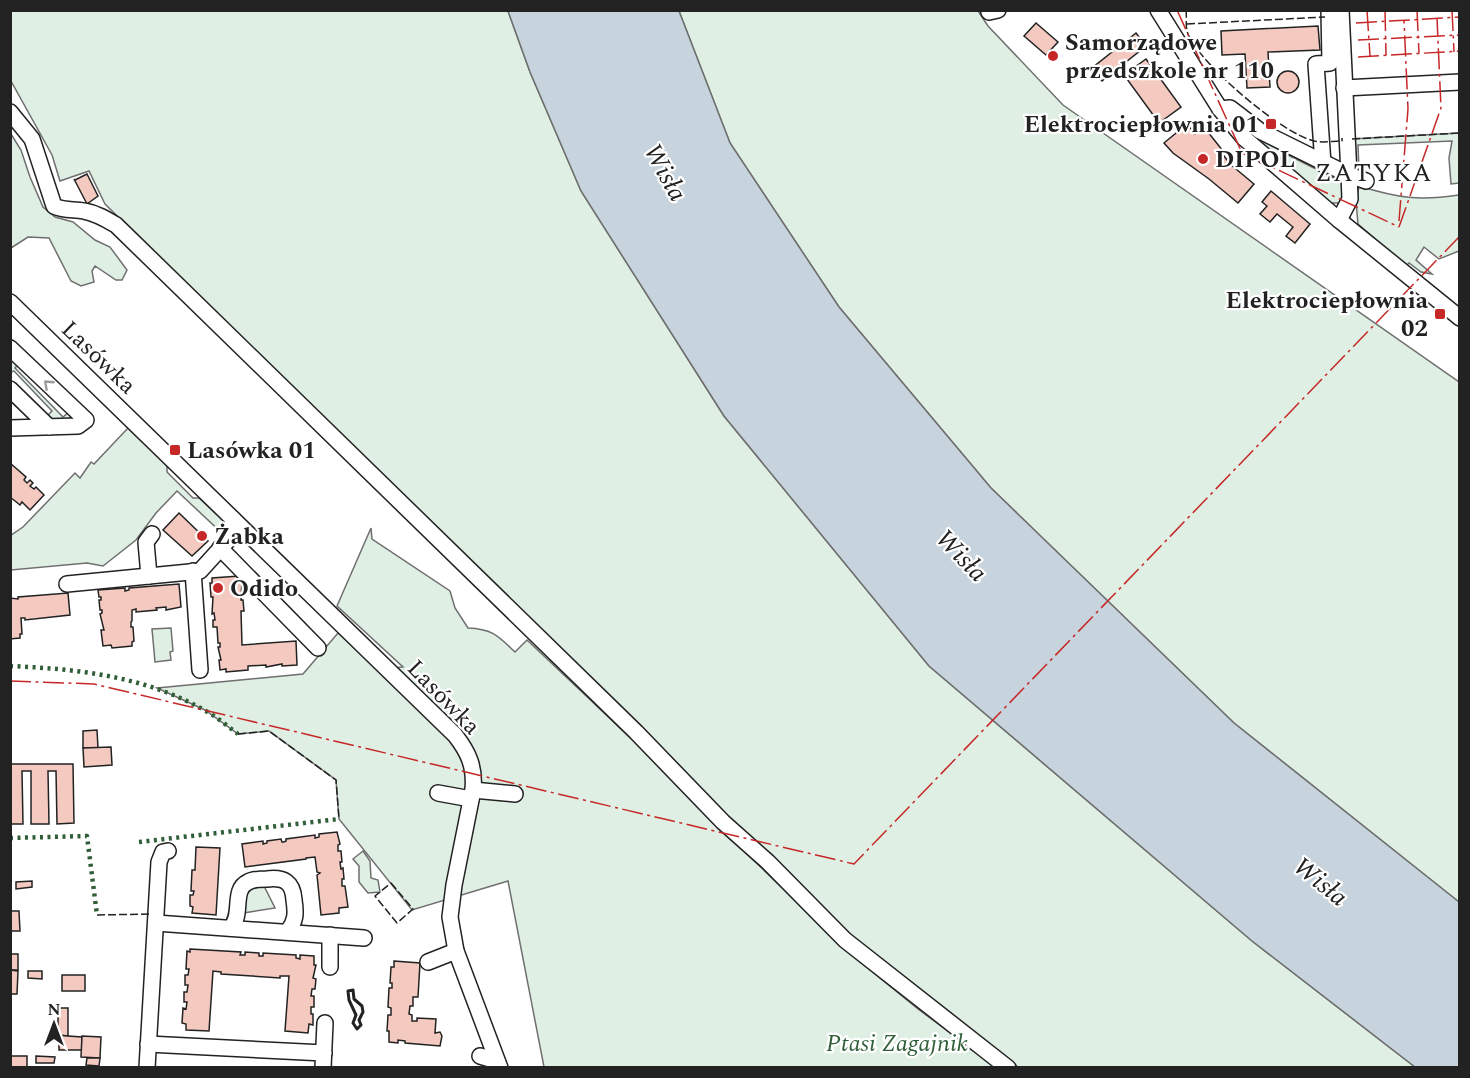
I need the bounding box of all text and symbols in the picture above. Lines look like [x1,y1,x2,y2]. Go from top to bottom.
place label: Samorządowe przedszkole nr 110 [1065,25,1274,89]
marker: Samorządowe przedszkole nr 110 [1046,49,1060,63]
place label: Elektrociepłownia 01 [1024,107,1259,143]
marker: Elektrociepłownia 01 [1264,117,1278,131]
water label: Wisła [633,136,697,209]
place label: DIPOL [1215,142,1295,178]
marker: DIPOL [1196,152,1210,166]
district label: ZATYKA [1315,153,1433,193]
place label: Elektrociepłownia 02 [1226,283,1429,347]
marker: Elektrociepłownia 02 [1433,307,1447,321]
street label: Lasówka [52,312,144,403]
one-way arrow [45,380,55,391]
place label: Lasówka 01 [187,433,316,469]
marker: Lasówka 01 [168,443,182,457]
place label: Żabka [214,519,284,555]
water label: Wisła [926,520,997,592]
marker: Żabka [195,529,209,543]
place label: Odido [230,571,298,607]
marker: Odido [211,581,225,595]
street label: Lasówka [398,652,489,744]
water label: Wisła [1284,847,1357,917]
north arrow [24,994,84,1054]
text: N [47,998,61,1022]
park label: Ptasi Zagajnik [826,1026,968,1062]

